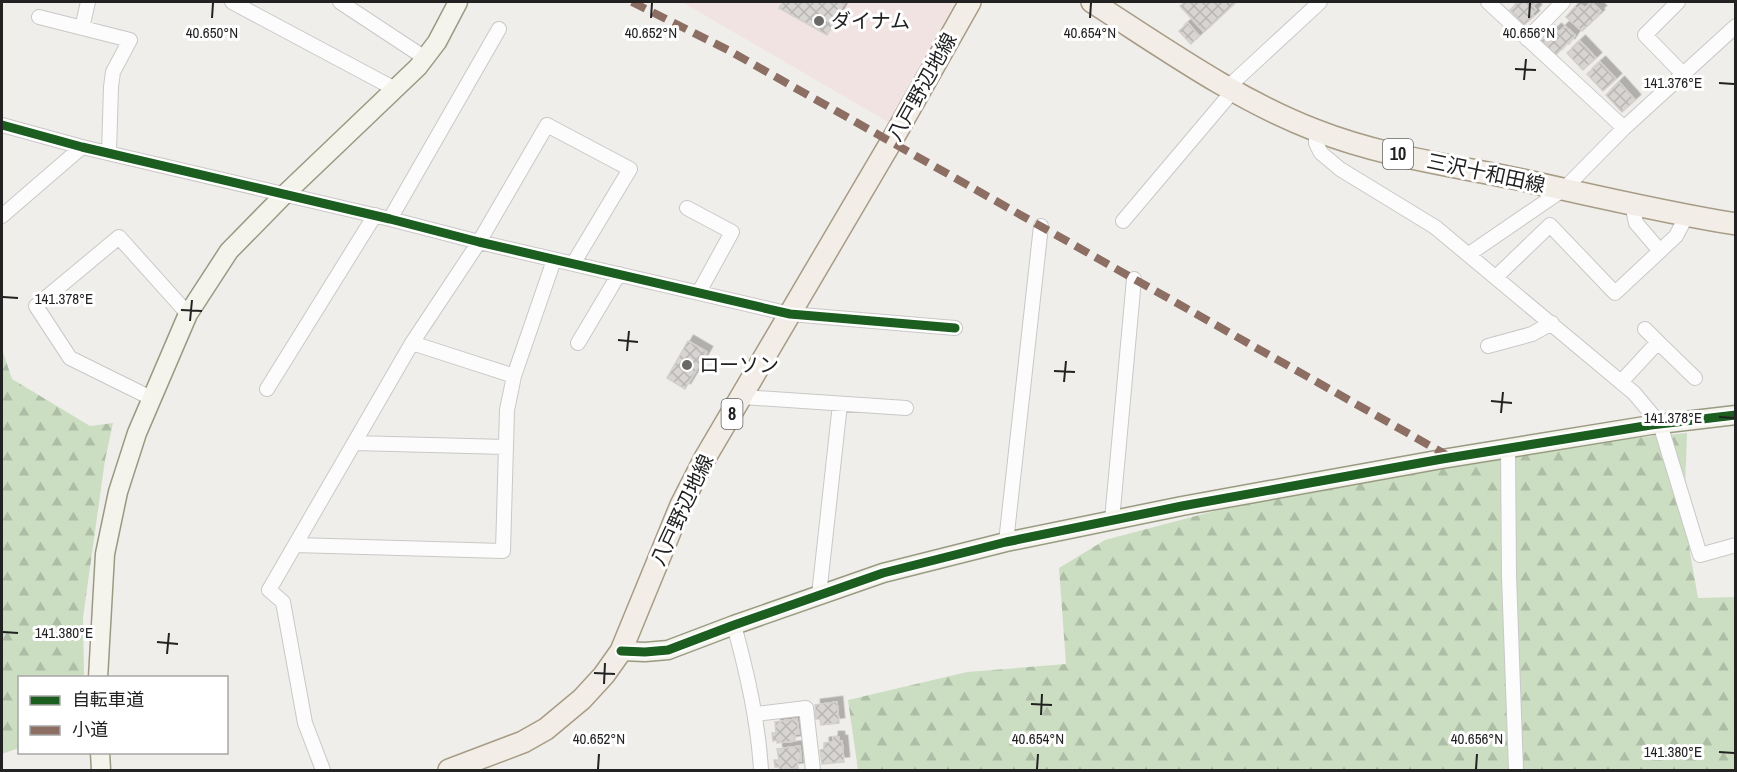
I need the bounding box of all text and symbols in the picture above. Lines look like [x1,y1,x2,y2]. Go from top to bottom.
place label: ダイナム [831,7,910,34]
marker: ダイナム [812,14,826,28]
text: 40.650°N [186,22,238,43]
text: 40.652°N [625,22,677,43]
text: 40.654°N [1064,22,1116,43]
text: 40.656°N [1503,22,1555,43]
street label: 八戸野辺地線 [881,28,962,146]
text: 141.376°E [1644,72,1702,93]
road number: 10 [1383,139,1413,169]
street label: 三沢十和田線 [1425,147,1548,198]
text: 141.378°E [35,288,93,309]
place label: ローソン [699,351,779,378]
marker: ローソン [680,358,694,372]
road number: 8 [722,399,742,429]
text: 141.378°E [1644,407,1702,428]
street label: 八戸野辺地線 [644,450,719,570]
text: 141.380°E [35,622,93,643]
legend [18,676,228,754]
text: 自転車道 [72,687,144,712]
text: 小道 [72,717,108,742]
text: 40.652°N [573,728,625,749]
text: 40.654°N [1012,728,1064,749]
text: 40.656°N [1451,728,1503,749]
text: 141.380°E [1644,741,1702,762]

